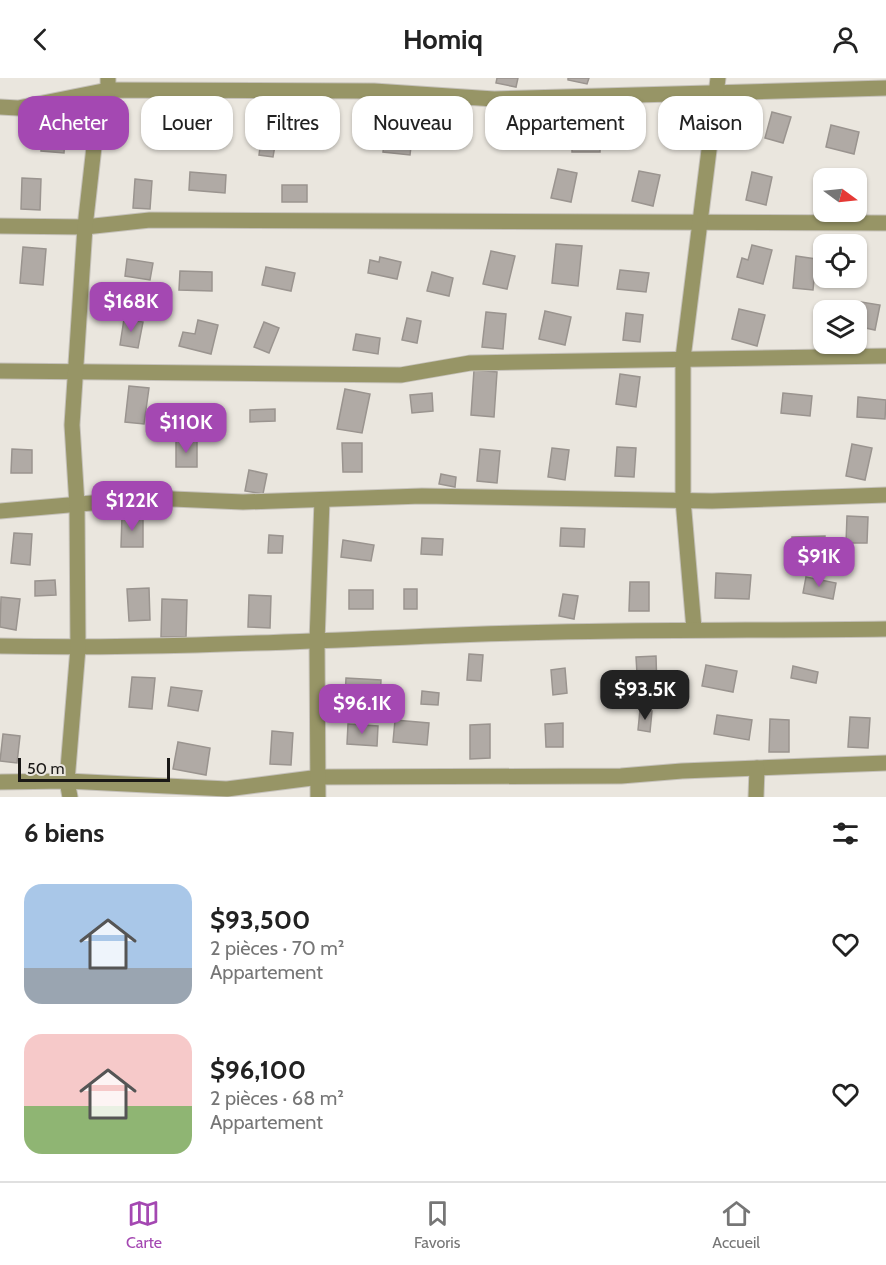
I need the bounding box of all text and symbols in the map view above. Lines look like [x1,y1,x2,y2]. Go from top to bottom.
icon: back [24,23,57,56]
text: Homiq [403,23,483,56]
icon: person [829,23,862,56]
chip: Acheter [18,96,129,150]
chip: Louer [141,96,233,150]
chip: Filtres [245,96,340,150]
chip: Nouveau [352,96,473,150]
chip: Appartement [485,96,646,150]
chip: Maison [658,96,763,150]
north arrow [813,168,867,222]
map controls [813,168,867,354]
button: locate [813,234,867,288]
pin: $168K [89,282,173,333]
text: $168K [104,289,158,313]
button: layers [813,300,867,354]
pin: $110K [144,403,228,454]
text: $110K [159,410,213,434]
pin: $122K [90,481,174,532]
text: $122K [106,488,158,512]
pin: $91K [783,537,855,588]
text: $91K [798,544,840,568]
pin: $93.5K [596,670,694,721]
text: $93.5K [614,677,676,701]
pin: $96.1K [313,684,411,735]
text: $96.1K [333,691,391,715]
scale bar [18,755,170,782]
text: 50 m [27,759,64,778]
text: 6 biens [24,817,104,849]
icon: filters [829,817,862,850]
text: $93,500 [210,904,310,936]
icon: home [72,908,144,980]
icon: heart [829,928,862,961]
text: 2 pièces · 70 m² [210,936,344,960]
text: Appartement [210,960,323,984]
text: $96,100 [210,1054,306,1086]
icon: home [72,1058,144,1130]
icon: heart [829,1078,862,1111]
text: 2 pièces · 68 m² [210,1086,344,1110]
text: Appartement [210,1110,323,1134]
tab: Carte [126,1197,162,1252]
tab: Favoris [414,1197,460,1252]
tab: Accueil [712,1197,760,1252]

